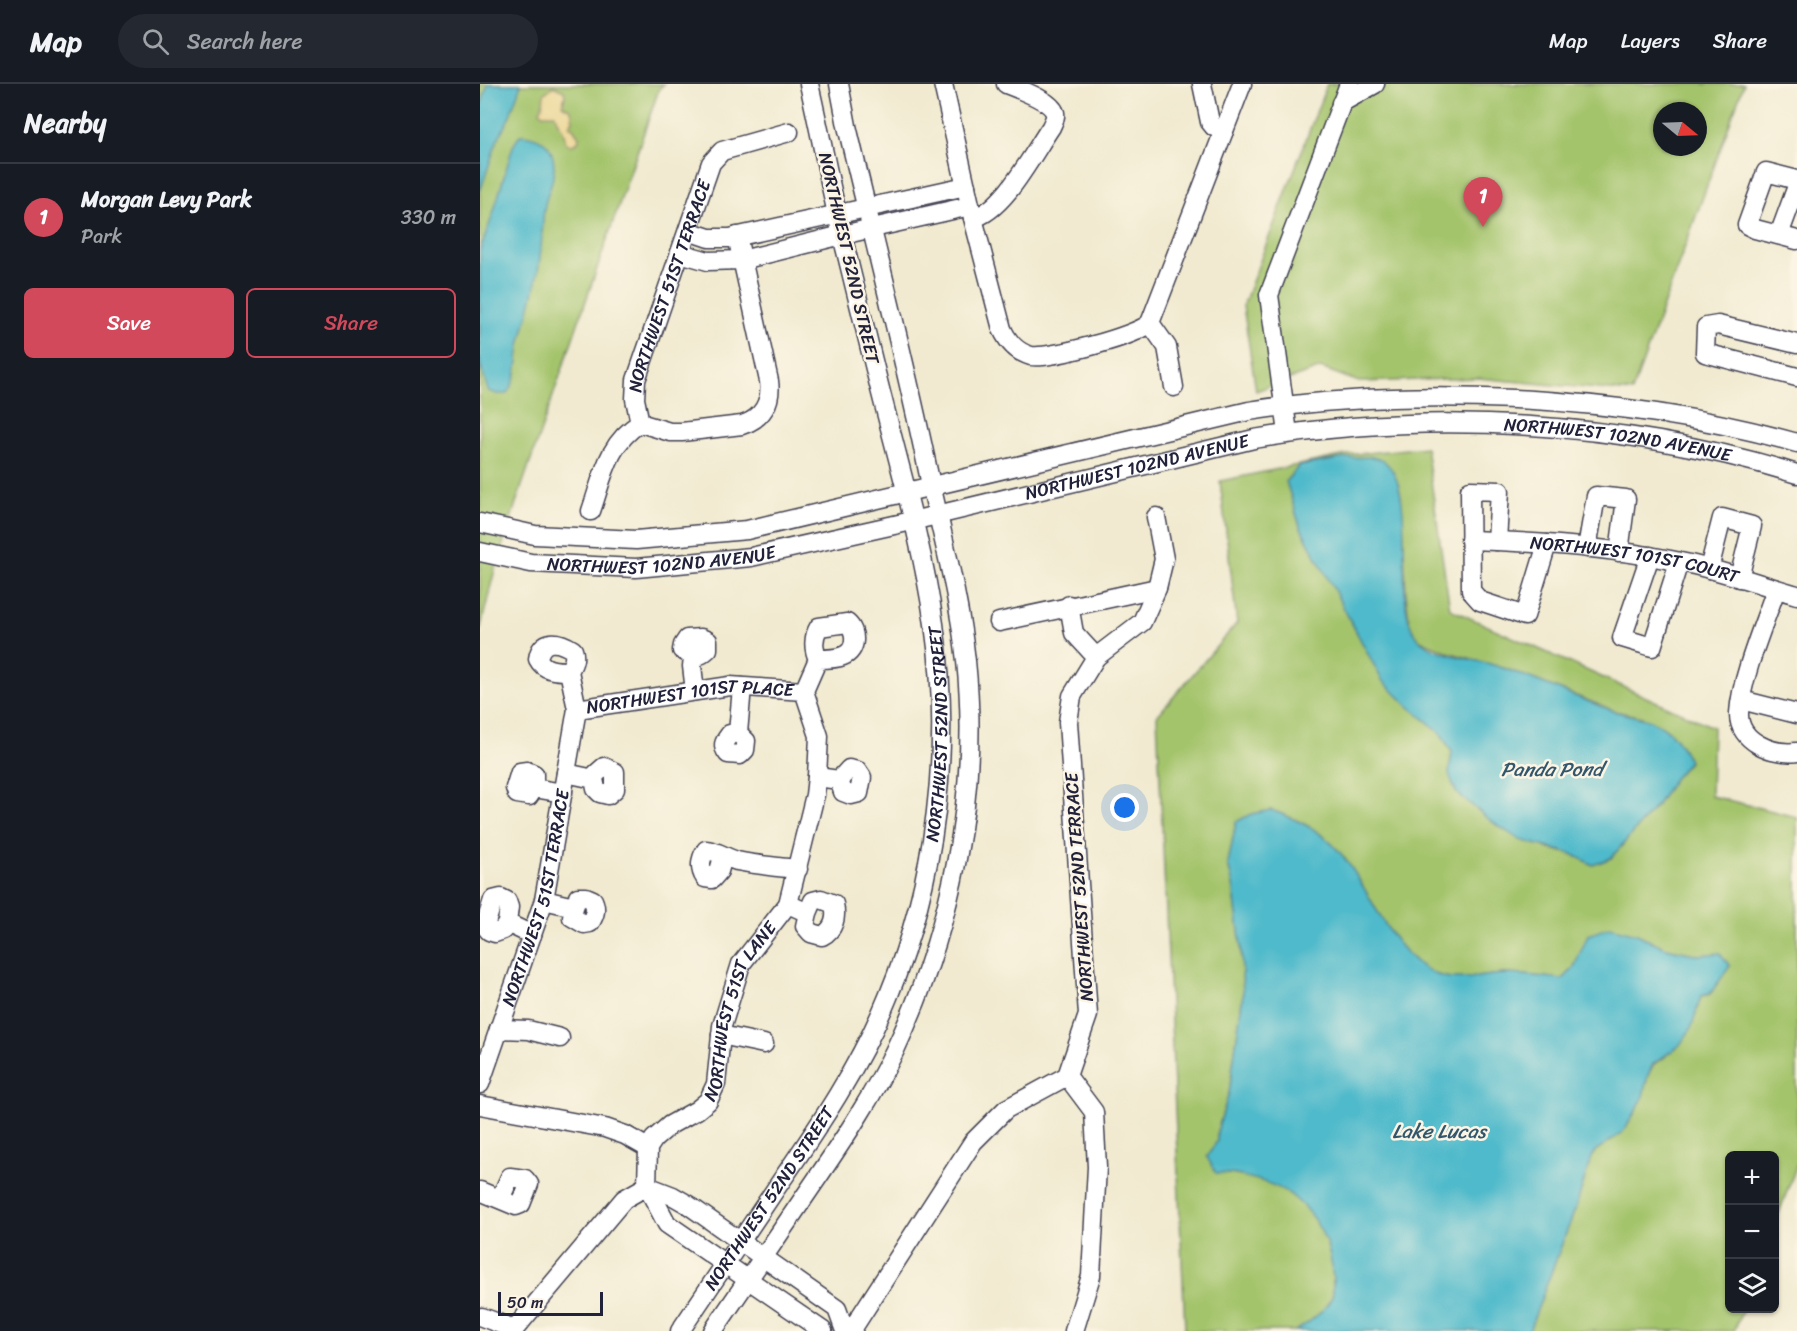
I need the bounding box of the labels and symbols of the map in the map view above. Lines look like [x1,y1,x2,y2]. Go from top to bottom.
north arrow [1653,102,1707,156]
street label: NORTHWEST 52ND STREET [809,149,889,368]
street label: NORTHWEST 51ST TERRACE [619,174,720,393]
pin: 1 [1464,178,1502,227]
street label: NORTHWEST 102ND AVENUE [1503,409,1736,472]
street label: NORTHWEST 102ND AVENUE [1022,425,1253,509]
street label: NORTHWEST 101ST COURT [1529,527,1744,593]
street label: NORTHWEST 102ND AVENUE [546,536,780,584]
street label: NORTHWEST 52ND STREET [916,623,957,844]
street label: NORTHWEST 101ST PLACE [584,670,796,723]
water label: Panda Pond [1501,752,1608,787]
street label: NORTHWEST 52ND TERRACE [1055,771,1103,1002]
street label: NORTHWEST 51ST TERRACE [492,786,579,1011]
your location [1110,793,1139,822]
street label: NORTHWEST 51ST LANE [694,913,786,1107]
street label: NORTHWEST 52ND STREET [696,1099,844,1297]
water label: Lake Lucas [1392,1114,1489,1149]
scale bar [498,1289,603,1316]

